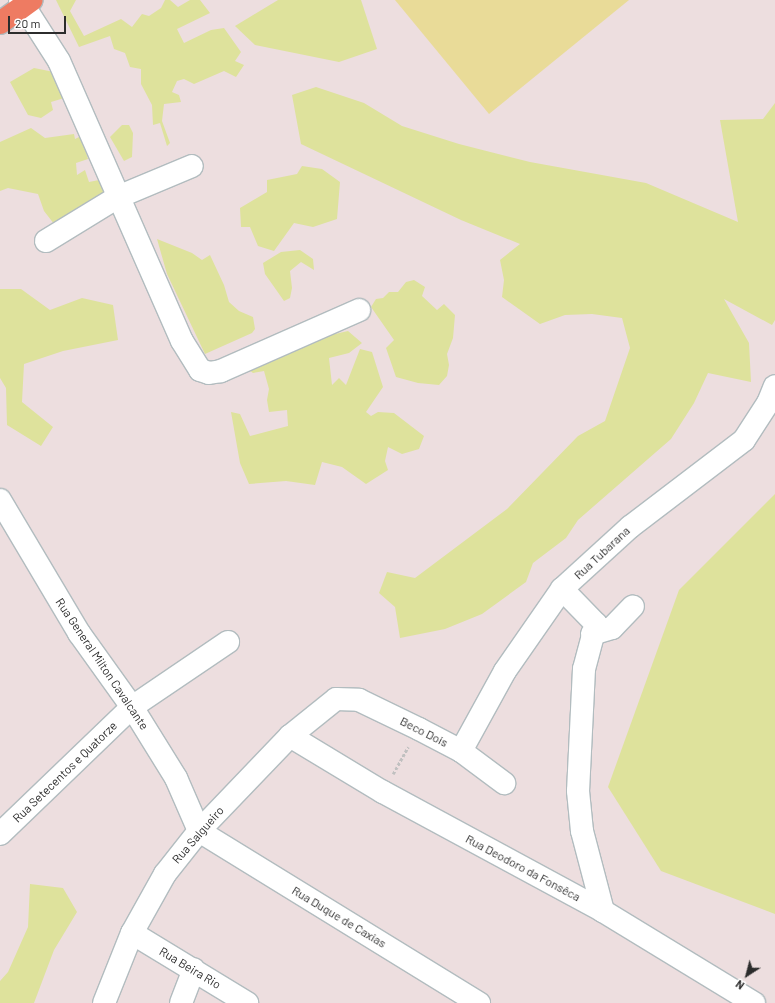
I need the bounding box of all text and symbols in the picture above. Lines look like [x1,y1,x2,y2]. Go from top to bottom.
scale bar [10,8,68,34]
text: 20 m [15,16,41,30]
street label: Rua Tubarana [571,524,633,582]
street label: Rua General Milton Cavalcante [53,595,151,733]
street label: Beco Dois [398,714,450,750]
street label: Rua Setecentos e Quatorze [10,718,120,826]
street label: Rua Salgueiro [169,803,227,867]
street label: Rua Deodoro da Fonsêca [463,832,583,904]
street label: Rua Duque de Caxias [289,883,389,951]
street label: Rua Beira Rio [157,944,223,992]
north arrow [727,955,767,995]
text: N [733,978,746,993]

